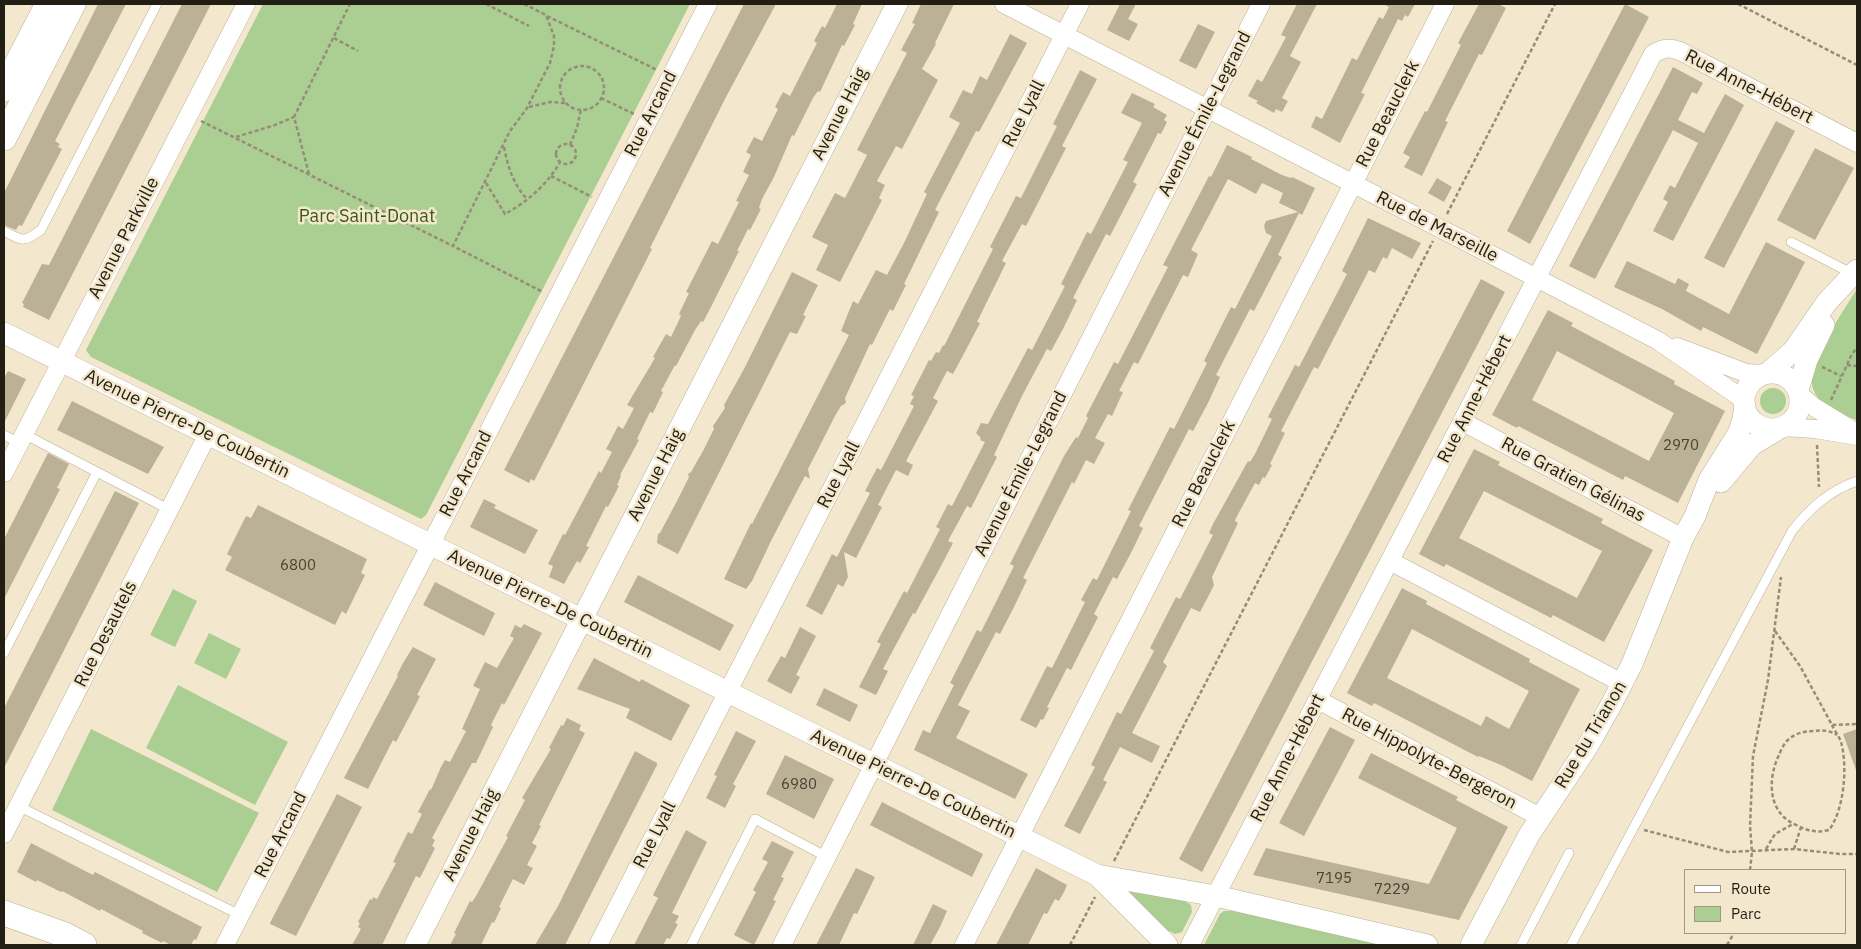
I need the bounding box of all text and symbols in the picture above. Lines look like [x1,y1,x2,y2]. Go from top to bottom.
street label: Avenue Émile-Legrand [1154,28,1256,200]
street label: Rue Anne-Hébert [1681,45,1817,129]
street label: Rue Beauclerk [1352,57,1424,171]
street label: Avenue Haig [808,64,872,164]
street label: Rue Arcand [620,68,682,160]
street label: Rue Lyall [998,77,1050,151]
street label: Avenue Parkville [84,174,164,302]
street label: Rue de Marseille [1372,187,1502,267]
park label: Parc Saint-Donat [299,206,435,228]
street label: Rue Anne-Hébert [1433,331,1517,467]
street label: Avenue Pierre-De Coubertin [81,365,293,483]
street label: Avenue Émile-Legrand [970,388,1072,560]
street label: Rue Beauclerk [1168,417,1240,531]
street label: Avenue Haig [624,425,688,525]
street label: Rue Arcand [435,428,497,520]
street label: Rue Gratien Gélinas [1497,433,1649,527]
house number: 2970 [1663,437,1699,455]
street label: Rue Lyall [813,438,865,512]
street label: Avenue Pierre-De Coubertin [444,545,656,663]
house number: 6800 [280,557,316,575]
street label: Rue Desautels [70,577,142,691]
street label: Rue du Trianon [1550,677,1632,793]
street label: Rue Anne-Hébert [1246,690,1330,826]
street label: Rue Hippolyte-Bergeron [1338,704,1520,814]
street label: Avenue Pierre-De Coubertin [807,725,1019,843]
house number: 6980 [781,776,817,794]
street label: Avenue Haig [439,785,503,885]
street label: Rue Arcand [250,789,312,881]
street label: Rue Lyall [629,798,681,872]
legend [1684,869,1846,934]
house number: 7195 [1316,870,1352,888]
text: Route [1731,879,1771,898]
house number: 7229 [1374,881,1410,899]
text: Parc [1731,904,1761,923]

